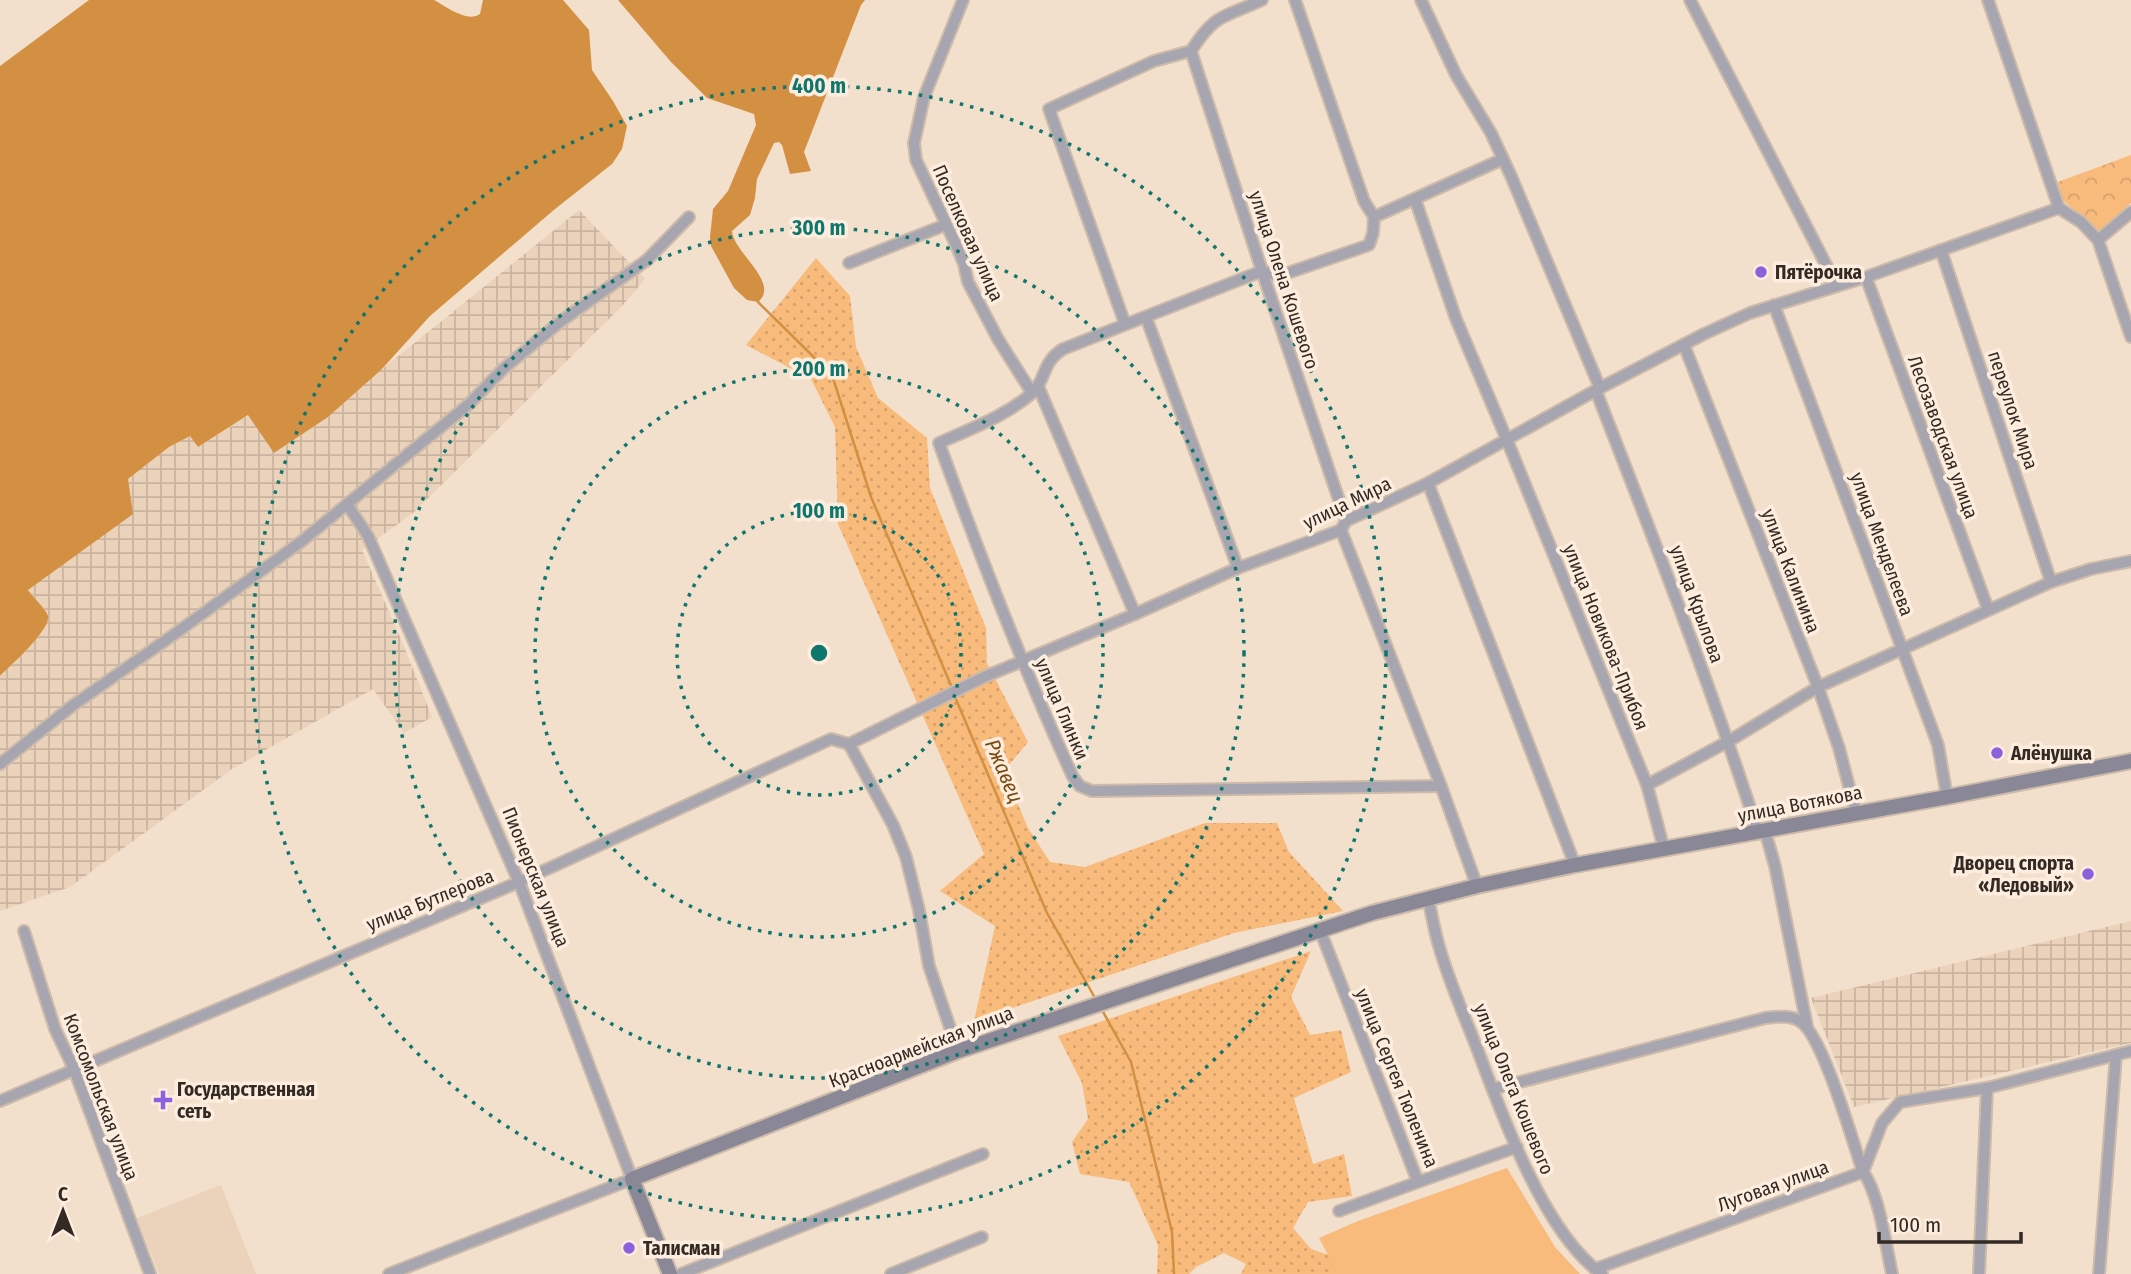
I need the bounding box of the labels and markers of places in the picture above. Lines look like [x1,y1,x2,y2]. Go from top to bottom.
place label: Пятёрочка [1775,261,1862,284]
marker: Пятёрочка [1753,264,1769,280]
centre of rings [807,641,831,665]
place label: Алёнушка [2010,742,2092,765]
marker: Алёнушка [1989,745,2005,761]
place label: Дворец спорта «Ледовый» [1953,852,2074,897]
marker: Дворец спорта «Ледовый» [2080,866,2096,882]
place label: Государственная сеть [177,1078,315,1123]
marker: Государственная сеть [155,1092,171,1108]
place label: Талисман [643,1237,720,1260]
marker: Талисман [621,1240,637,1256]

